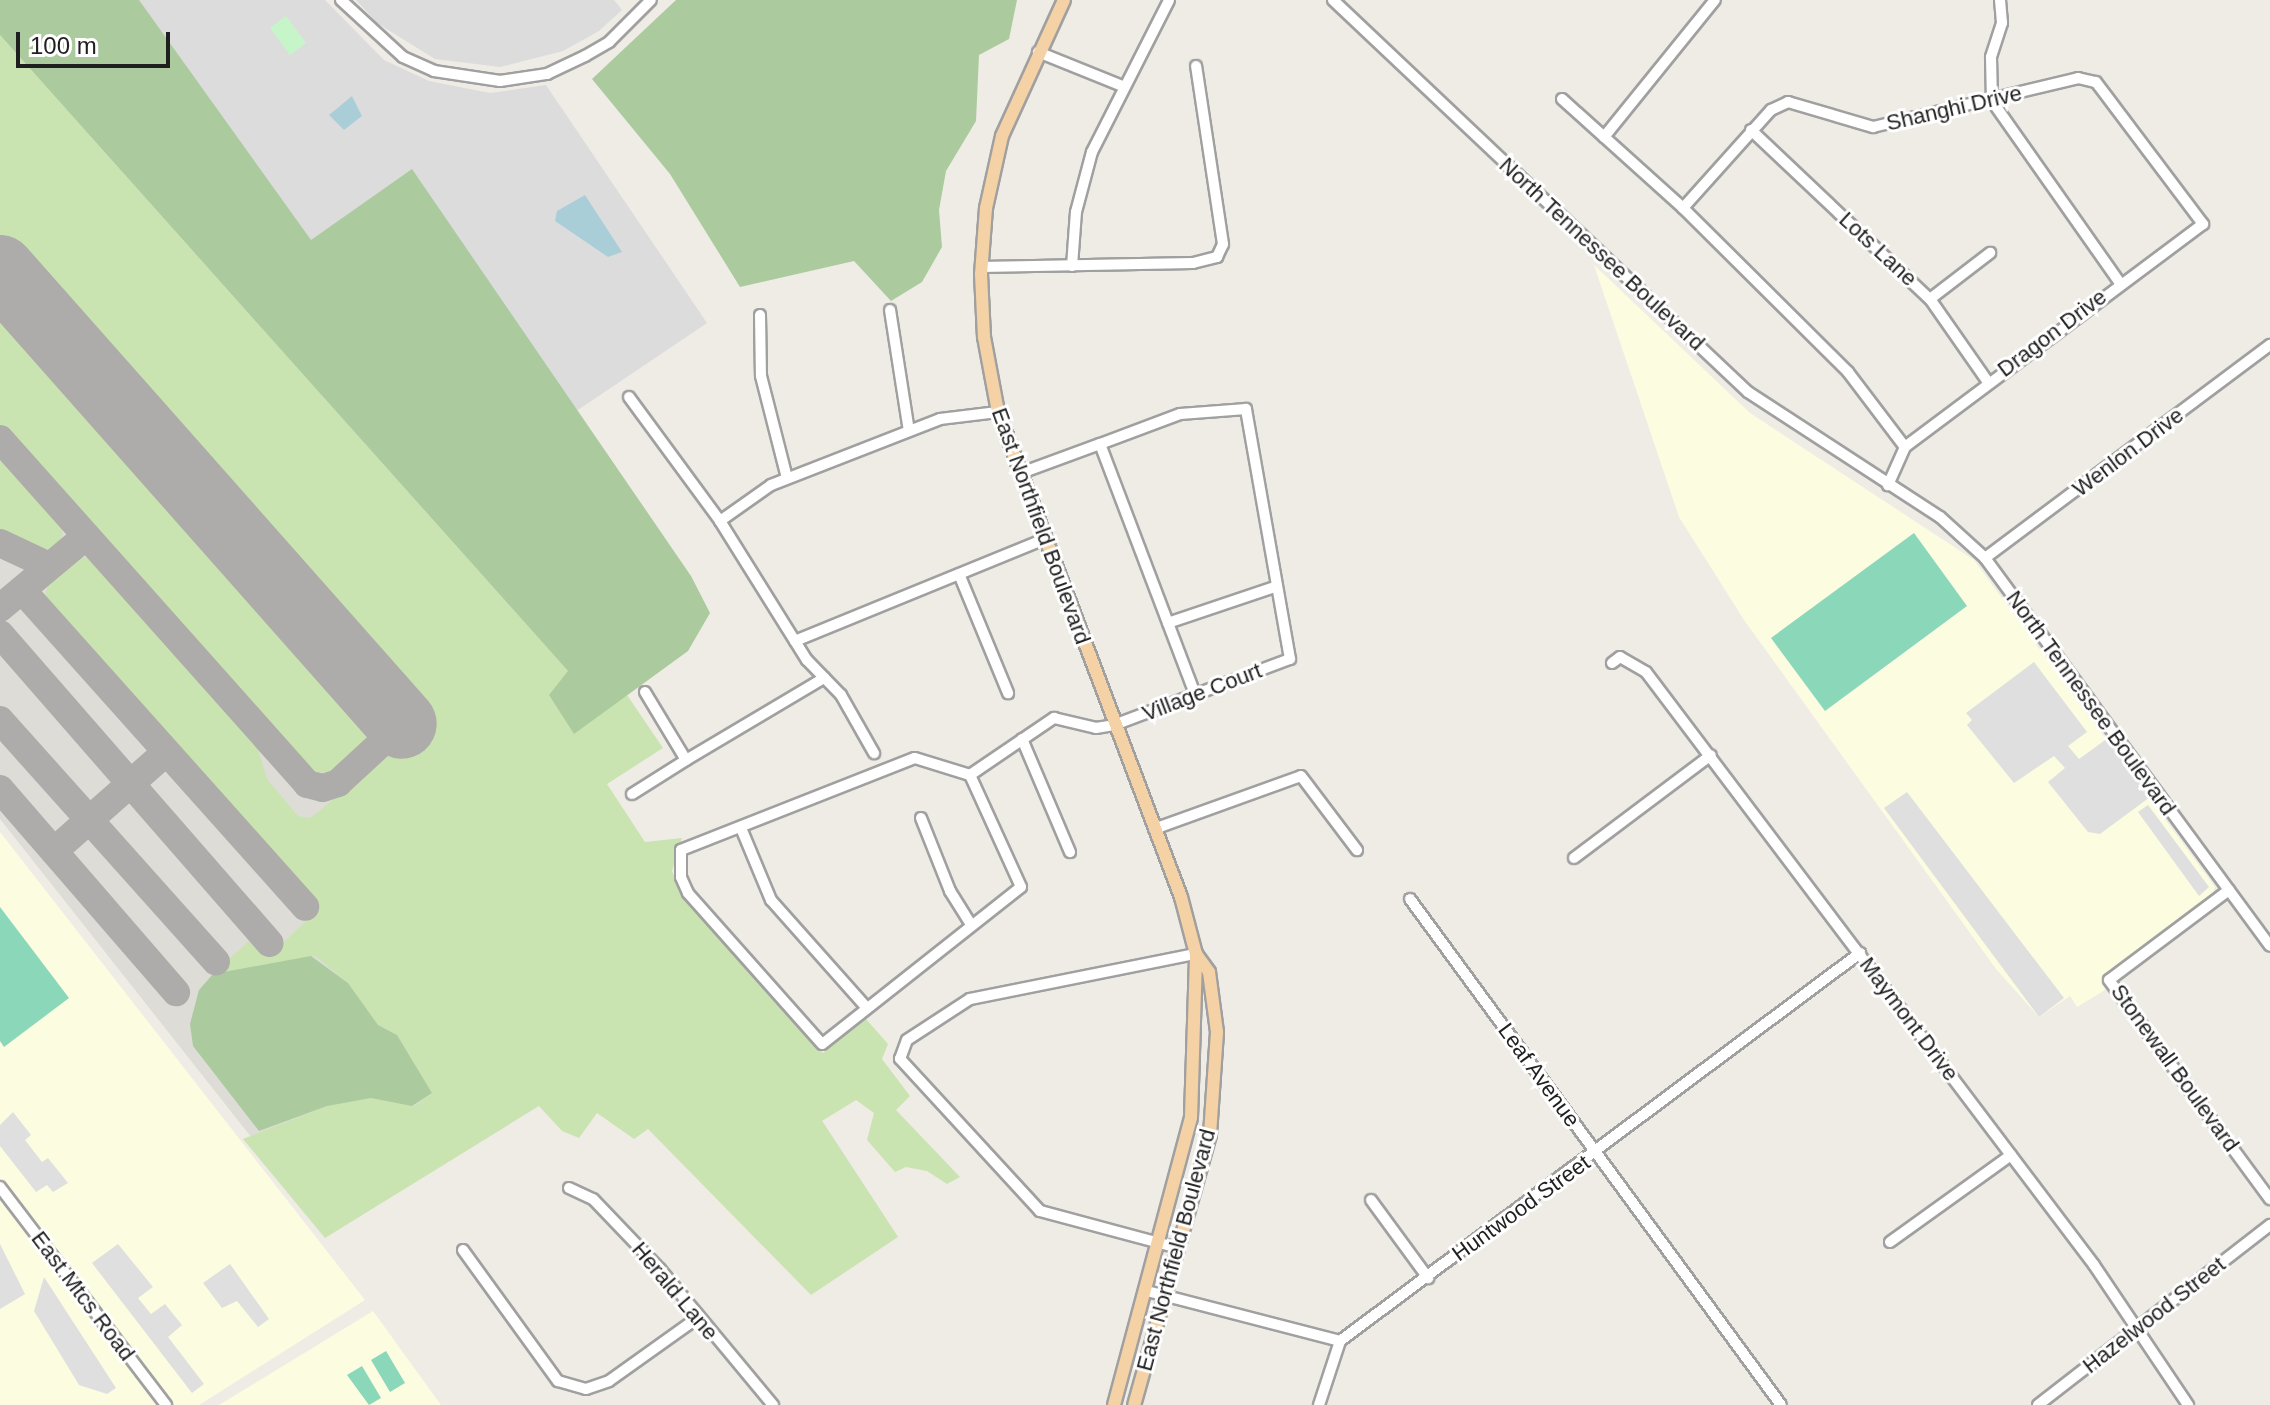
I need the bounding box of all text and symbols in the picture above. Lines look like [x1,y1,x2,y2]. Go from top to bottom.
scale bar [20,16,174,66]
text: 100 m [30,32,97,59]
street label: Shanghi Drive [1884,80,2024,136]
street label: North Tennessee Boulevard [1494,152,1710,356]
street label: Lots Lane [1834,206,1922,292]
street label: Dragon Drive [1992,283,2112,383]
street label: Wenlon Drive [2067,402,2189,502]
street label: East Northfield Boulevard [986,404,1096,648]
street label: North Tennessee Boulevard [2001,585,2181,821]
street label: Village Court [1139,657,1265,727]
street label: Maymont Drive [1854,952,1964,1086]
street label: Stonewall Boulevard [2105,979,2245,1157]
street label: Leaf Avenue [1492,1017,1586,1133]
street label: East Northfield Boulevard [1131,1126,1221,1374]
street label: Huntwood Street [1447,1149,1595,1267]
street label: East Mtcs Road [26,1226,140,1366]
street label: Herald Lane [626,1237,724,1345]
street label: Hazelwood Street [2077,1251,2231,1379]

